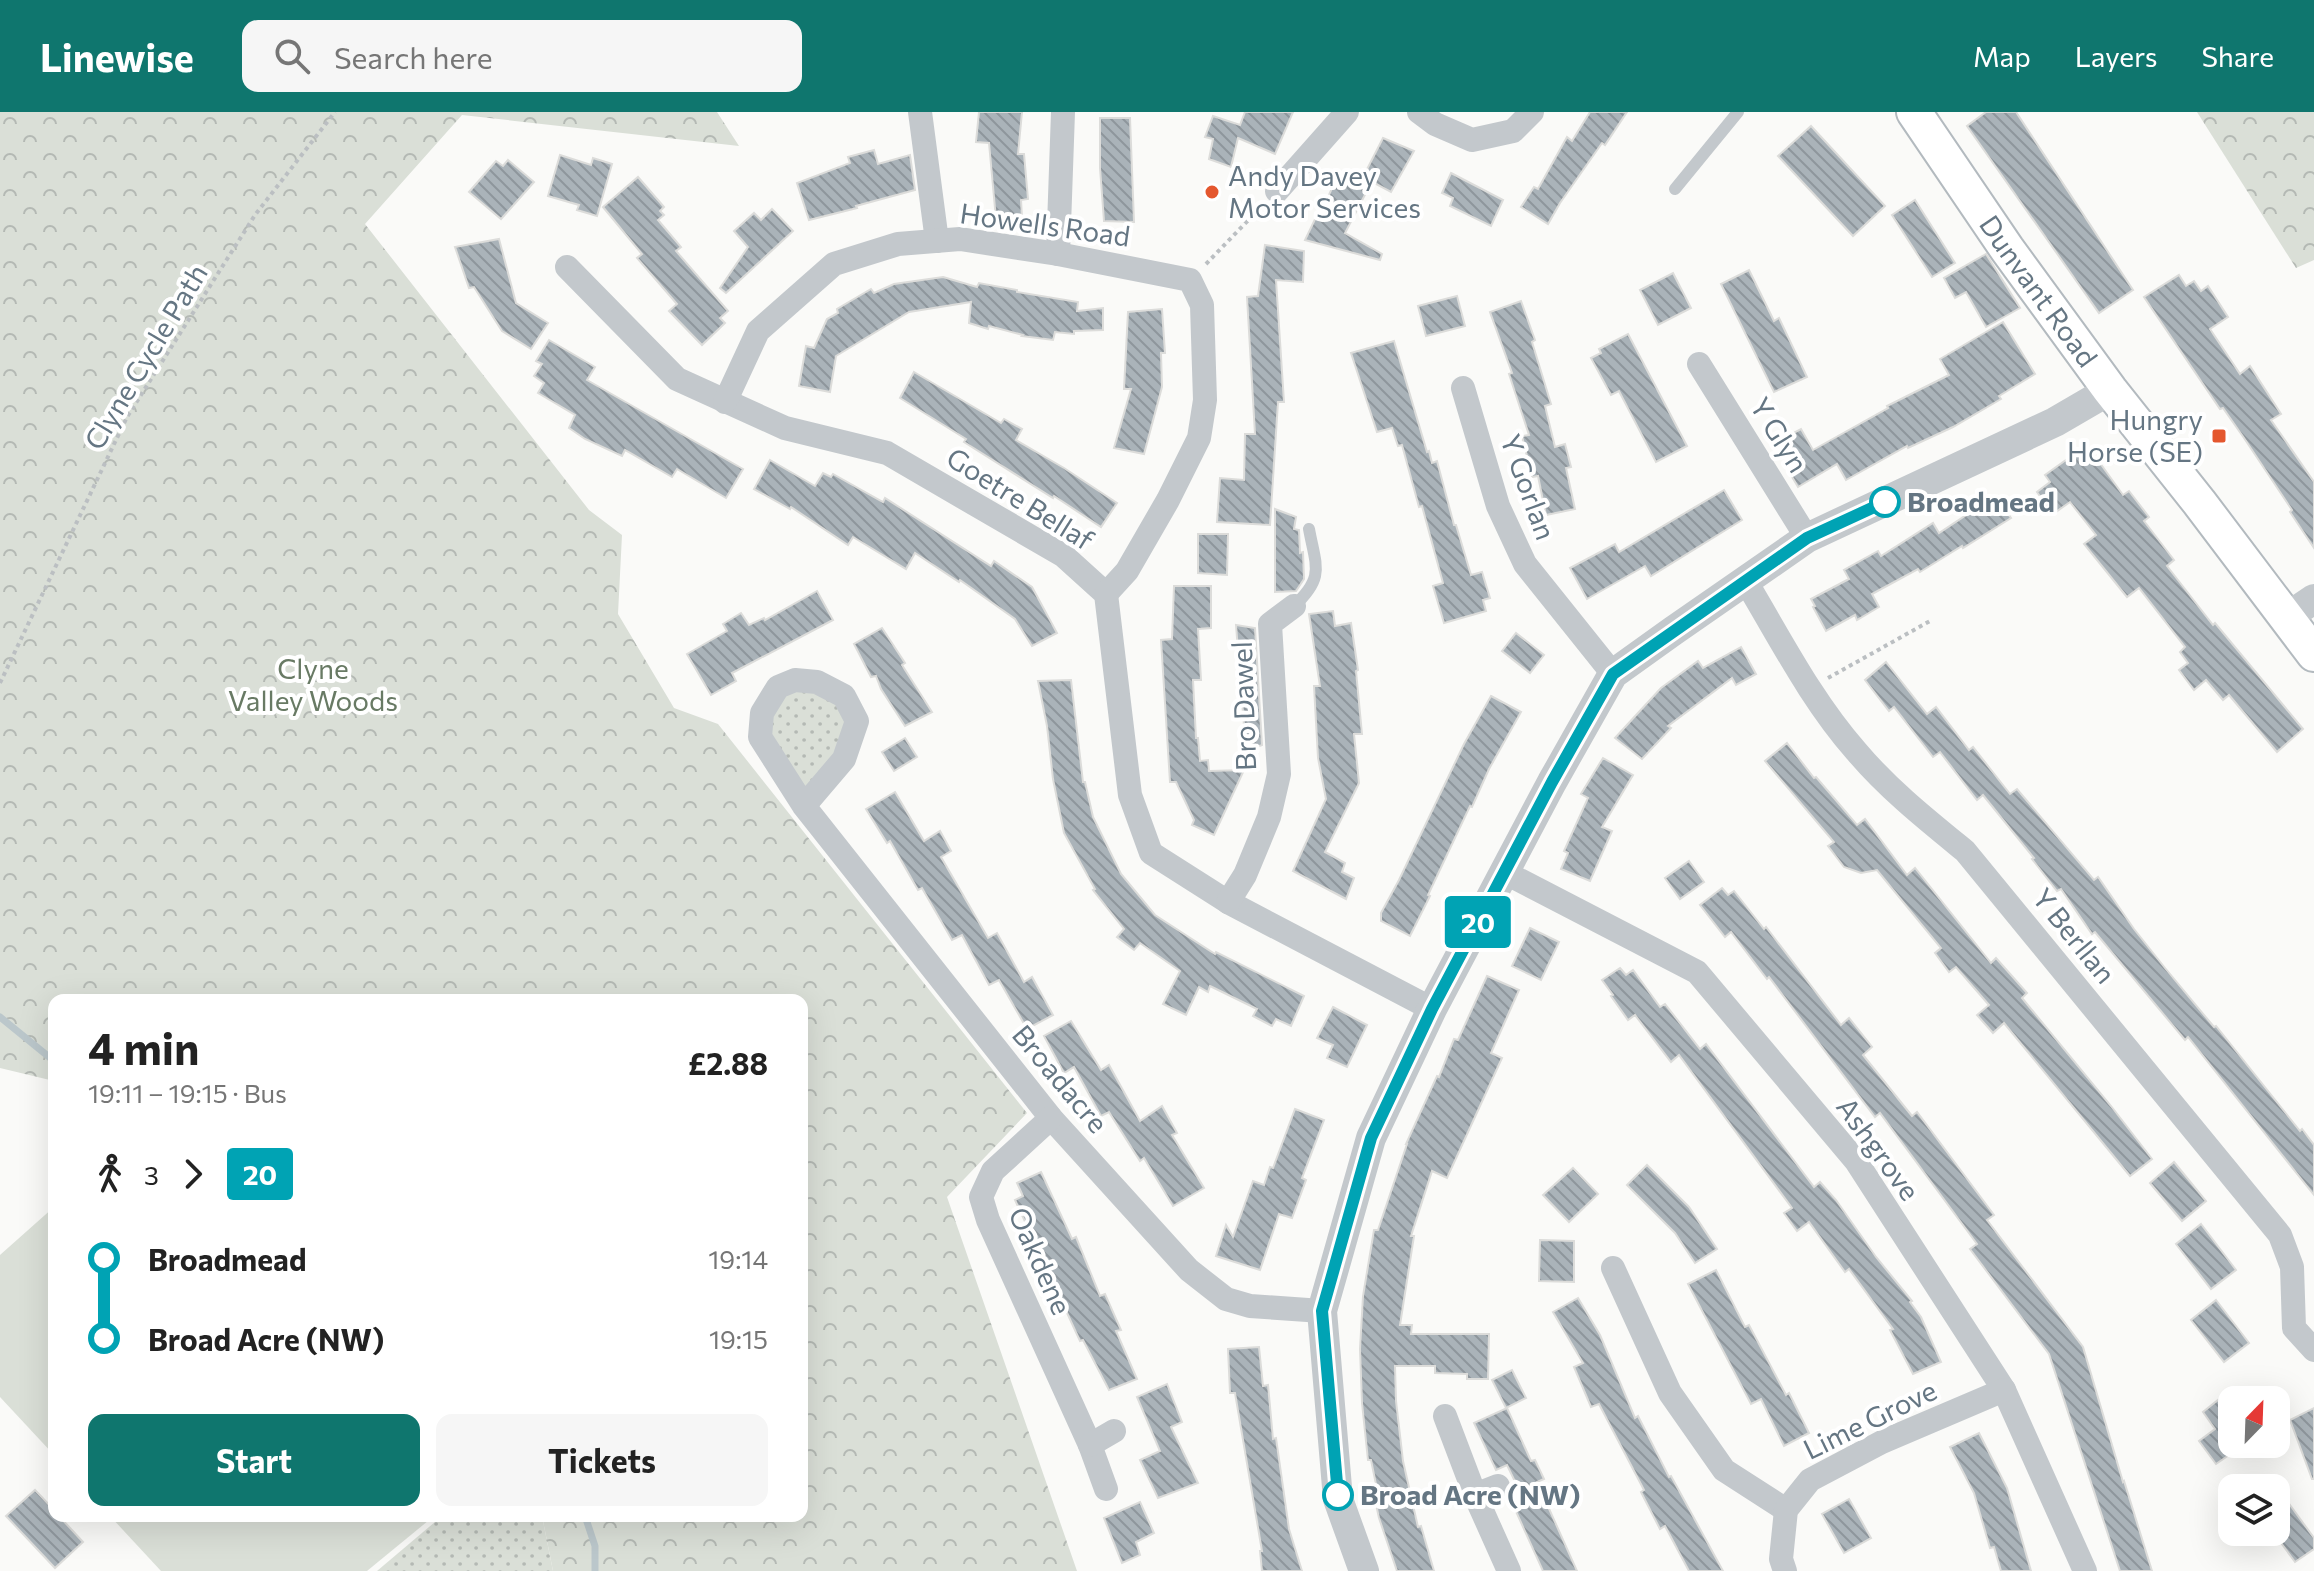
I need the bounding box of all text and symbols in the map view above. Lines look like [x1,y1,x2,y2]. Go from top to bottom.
search box [242,20,802,92]
text: Linewise [40,33,194,80]
icon: search [270,34,314,78]
text: Search here [334,38,493,75]
text: Map [1973,39,2031,73]
text: Layers [2075,39,2157,73]
text: Share [2201,39,2274,73]
place label: Andy Davey Motor Services [1228,158,1421,224]
marker: Andy Davey Motor Services [1203,183,1221,201]
street label: Howells Road [958,195,1132,253]
street label: Dunvant Road [1973,208,2105,373]
street label: Clyne Cycle Path [76,258,214,455]
street label: Y Glyn [1744,391,1816,478]
place label: Hungry Horse (SE) [2067,402,2203,468]
marker: Hungry Horse (SE) [2210,427,2228,445]
street label: Y Gorlan [1494,429,1564,544]
street label: Goetre Bellaf [941,440,1100,557]
place label: Broadmead [1907,484,2055,518]
marker: Broadmead [1870,487,1900,517]
street label: Bro Dawel [1224,641,1262,771]
park label: Clyne Valley Woods [228,651,398,717]
street label: Y Berllan [2026,881,2123,990]
line badge: 20 [1442,896,1514,948]
text: 20 [1461,905,1495,939]
street label: Broadacre [1006,1018,1116,1139]
text: 4 min [88,1020,200,1074]
text: £2.88 [688,1044,768,1081]
text: 19:11 – 19:15 · Bus [88,1077,287,1108]
street label: Ashgrove [1830,1090,1927,1206]
icon: walk [88,1152,132,1196]
icon: forward [171,1152,215,1196]
text: 20 [243,1157,277,1191]
text: 3 [144,1159,159,1190]
street label: Oakdene [1002,1202,1080,1320]
text: Broadmead [148,1240,306,1277]
text: 19:14 [708,1243,768,1274]
text: Broad Acre (NW) [148,1320,384,1357]
text: 19:15 [709,1323,768,1354]
street label: Lime Grove [1797,1372,1942,1466]
north arrow [2218,1386,2290,1458]
map controls [2218,1386,2290,1546]
button: Start [88,1414,420,1506]
button: Tickets [436,1414,768,1506]
button: layers [2218,1474,2290,1546]
place label: Broad Acre (NW) [1360,1477,1581,1511]
marker: Broad Acre (NW) [1323,1480,1353,1510]

